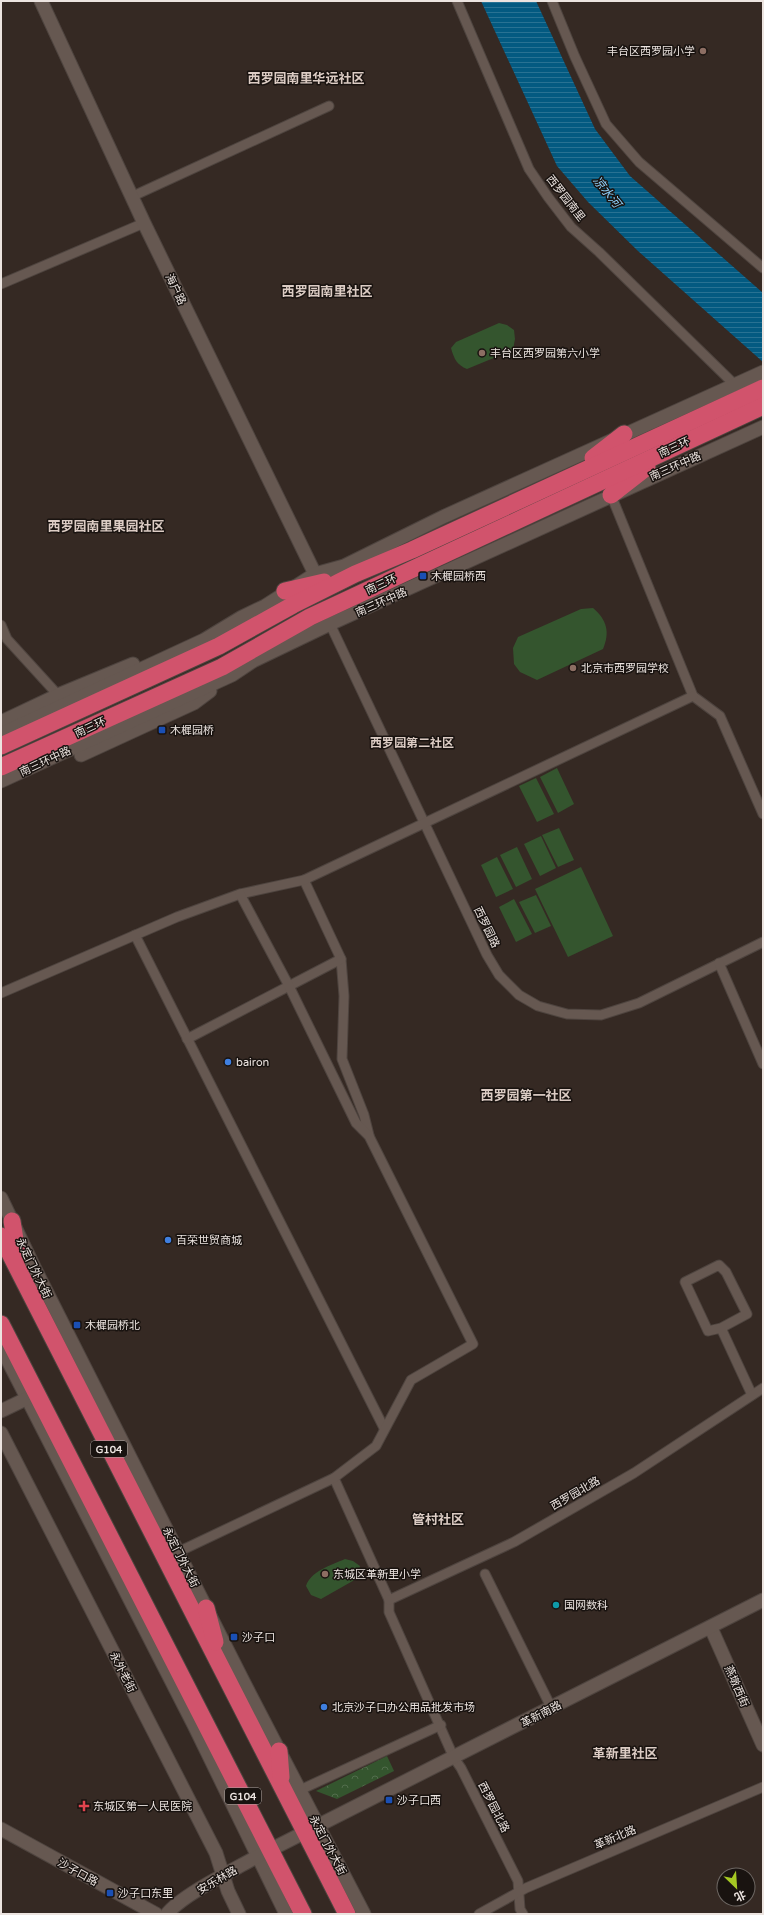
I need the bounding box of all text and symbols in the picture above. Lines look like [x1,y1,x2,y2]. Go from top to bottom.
place label: 丰台区西罗园小学 [607,45,695,58]
marker: 丰台区西罗园小学 [698,46,708,56]
district label: 西罗园南里华远社区 [247,71,365,87]
street label: 西罗园南里 [544,173,588,224]
water label: 凉水河 [590,174,625,212]
street label: 海户路 [162,272,189,307]
district label: 西罗园南里社区 [281,284,373,300]
place label: 丰台区西罗园第六小学 [490,347,600,360]
marker: 丰台区西罗园第六小学 [477,348,487,358]
street label: 南三环 [657,435,692,460]
street label: 南三环中路 [647,449,703,484]
district label: 西罗园南里果园社区 [47,519,165,535]
place label: 木樨园桥西 [431,570,486,583]
marker: 木樨园桥西 [418,571,428,581]
street label: 南三环 [364,572,399,597]
street label: 南三环中路 [353,585,409,620]
place label: 北京市西罗园学校 [581,662,669,675]
marker: 北京市西罗园学校 [568,663,578,673]
street label: 南三环 [73,715,108,740]
place label: 木樨园桥 [170,724,214,737]
marker: 木樨园桥 [157,725,167,735]
district label: 西罗园第二社区 [370,736,454,750]
street label: 南三环中路 [18,744,73,779]
street label: 西罗园路 [471,905,502,950]
place label: bairon [236,1056,269,1069]
marker: bairon [223,1057,233,1067]
district label: 西罗园第一社区 [480,1088,572,1104]
place label: 百荣世贸商城 [176,1234,242,1247]
marker: 百荣世贸商城 [163,1235,173,1245]
street label: 永定门外大街 [13,1236,54,1301]
place label: 木樨园桥北 [85,1319,140,1332]
marker: 木樨园桥北 [72,1320,82,1330]
road number: G104 [91,1441,127,1457]
street label: 西罗园北路 [548,1474,602,1513]
district label: 管村社区 [412,1512,464,1528]
street label: 永定门外大街 [160,1525,201,1590]
place label: 东城区革新里小学 [333,1568,421,1581]
marker: 东城区革新里小学 [320,1569,330,1579]
place label: 国网数科 [564,1599,608,1612]
marker: 国网数科 [551,1600,561,1610]
place label: 沙子口 [242,1631,275,1644]
marker: 沙子口 [229,1632,239,1642]
street label: 永外老街 [107,1650,138,1695]
street label: 燕墩西街 [722,1663,751,1709]
street label: 革新南路 [519,1699,564,1730]
place label: 北京沙子口办公用品批发市场 [332,1701,475,1714]
marker: 北京沙子口办公用品批发市场 [319,1702,329,1712]
district label: 革新里社区 [592,1746,658,1762]
street label: 西罗园北路 [475,1780,512,1835]
road number: G104 [225,1788,261,1804]
place label: 沙子口西 [397,1794,441,1807]
marker: 沙子口西 [384,1795,394,1805]
marker: 东城区第一人民医院 [78,1800,90,1812]
place label: 东城区第一人民医院 [93,1800,192,1813]
street label: 永定门外大街 [306,1813,349,1877]
street label: 革新北路 [592,1823,638,1852]
street label: 沙子口路 [55,1856,100,1889]
street label: 安乐林路 [195,1864,240,1897]
north arrow [716,1867,756,1907]
place label: 沙子口东里 [118,1887,173,1900]
text: 北 [732,1887,748,1904]
marker: 沙子口东里 [105,1888,115,1898]

